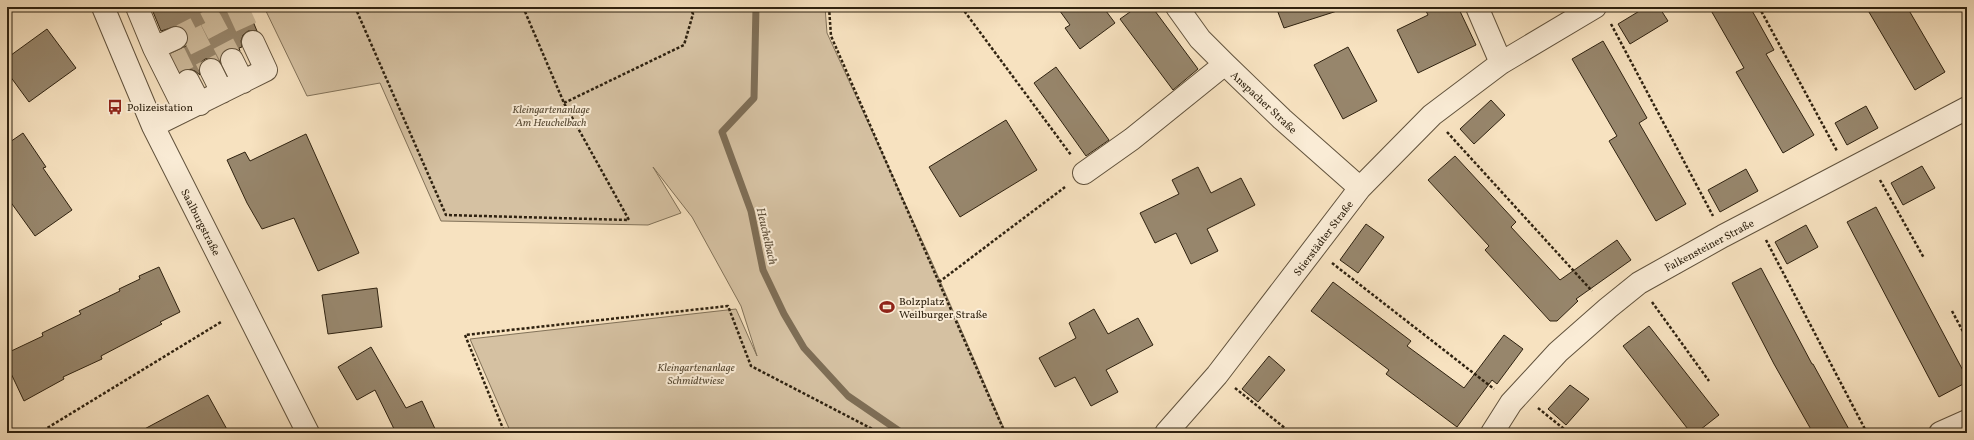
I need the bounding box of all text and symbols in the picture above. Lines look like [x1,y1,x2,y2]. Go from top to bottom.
street label: Anspacher Straße [1226,68,1299,138]
bus stop icon: Polizeistation [106,98,124,116]
place label: Polizeistation [127,101,193,116]
park label: Kleingartenanlage Am Heuchelbach [512,103,590,131]
street label: Saalburgstraße [176,187,223,259]
street label: Stierstädter Straße [1291,198,1358,280]
water label: Heuchelbach [752,206,780,266]
street label: Falkensteiner Straße [1662,216,1757,276]
place label: Bolzplatz Weilburger Straße [899,295,987,323]
sports icon: Bolzplatz Weilburger Straße [878,298,896,316]
park label: Kleingartenanlage Schmidtwiese [657,361,735,389]

